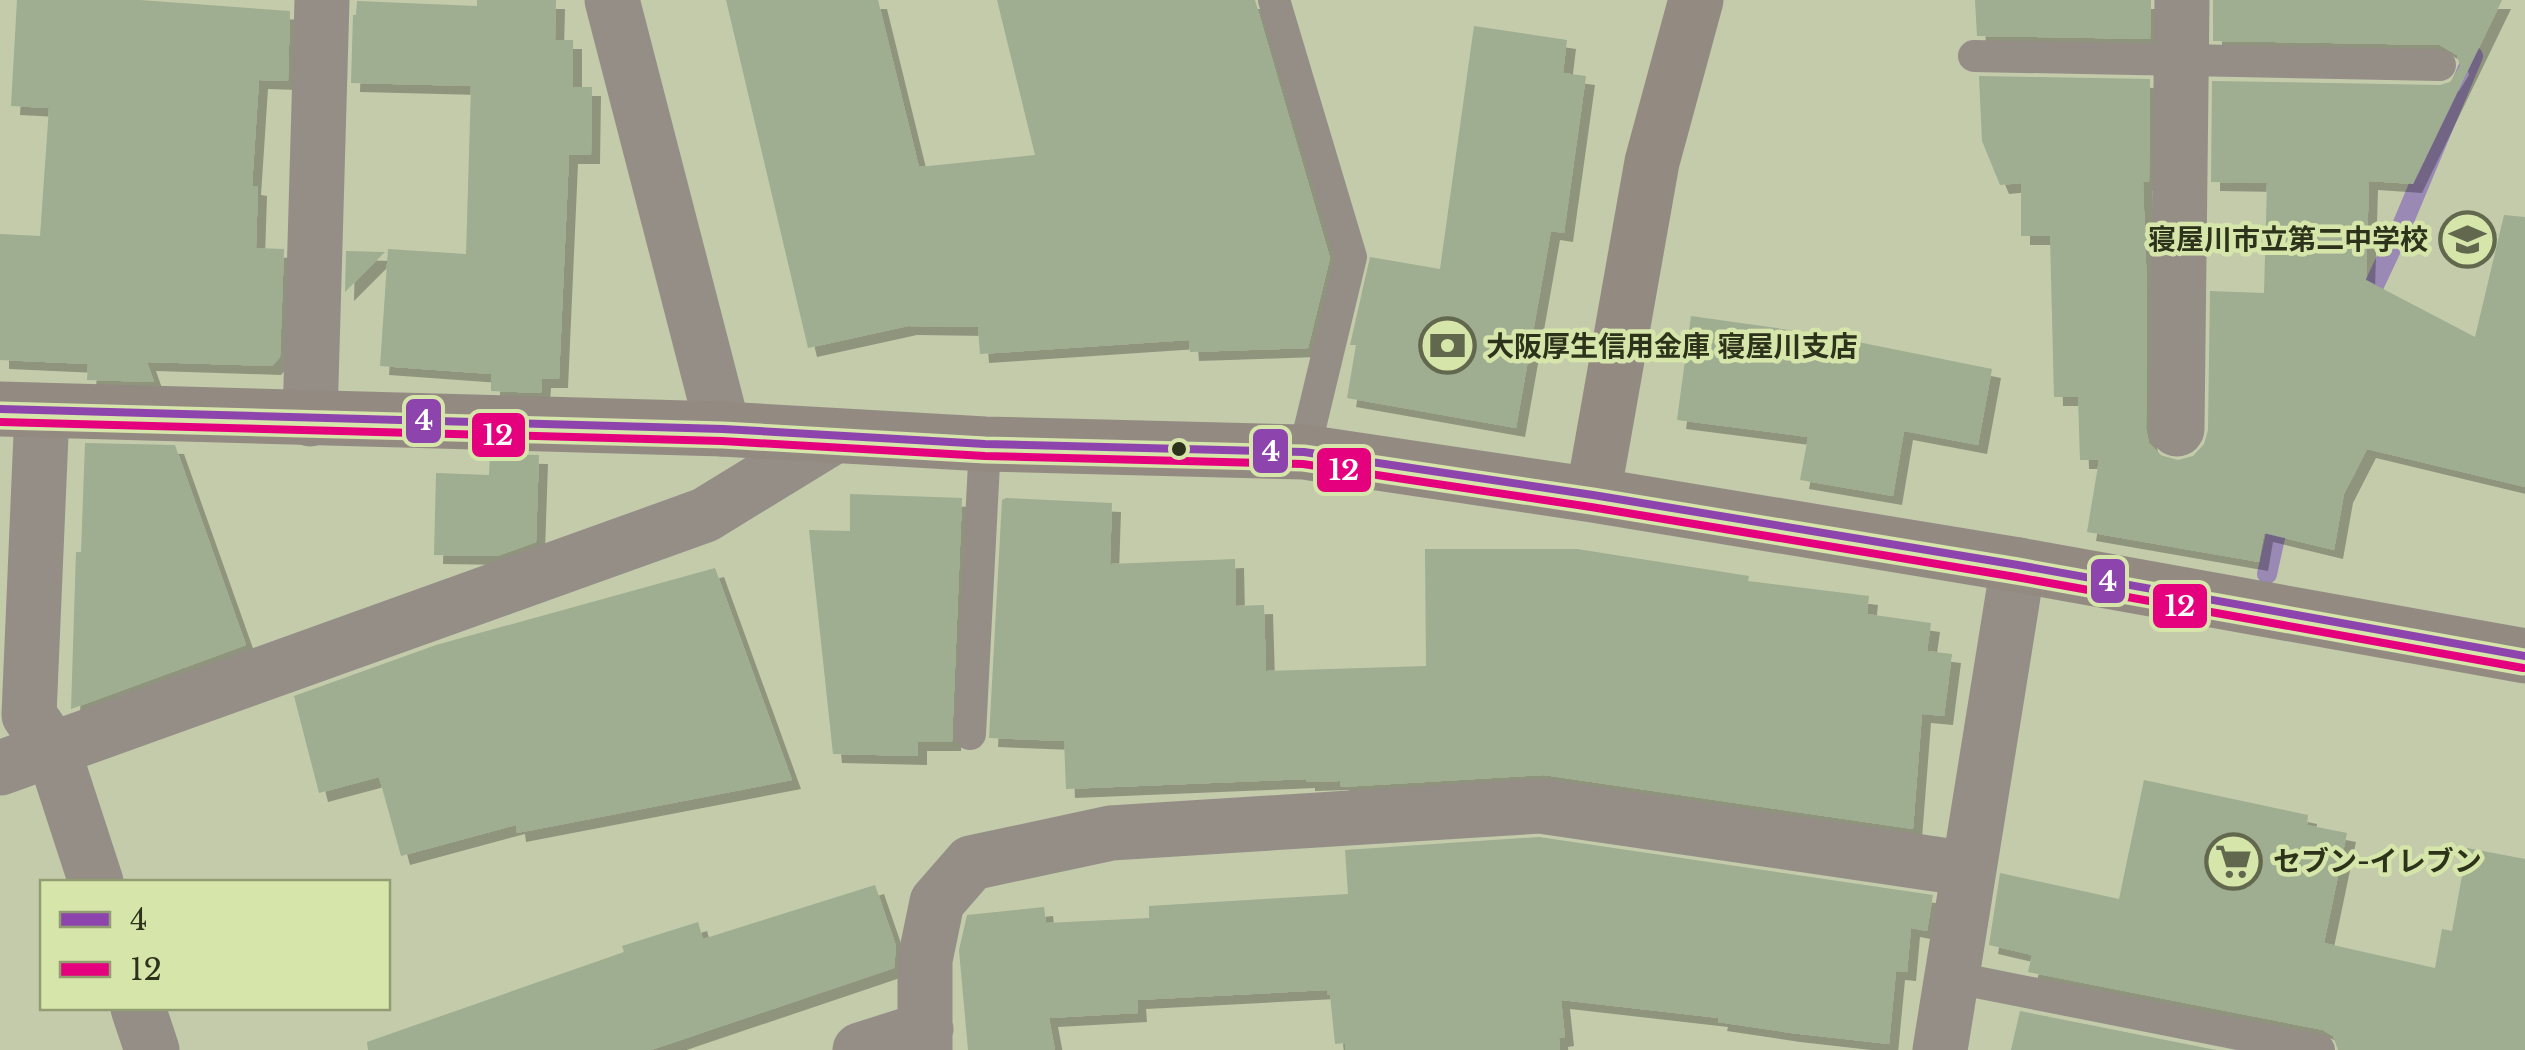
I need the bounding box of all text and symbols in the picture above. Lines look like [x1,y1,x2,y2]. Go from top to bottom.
school or university icon: 寝屋川市立第二中学校 [2437,209,2497,269]
place label: 寝屋川市立第二中学校 [2148,222,2428,257]
bank icon: 大阪厚生信用金庫 寝屋川支店 [1417,316,1477,376]
place label: 大阪厚生信用金庫 寝屋川支店 [1486,329,1857,364]
line badge: 4 [404,397,443,445]
text: 4 [415,403,433,438]
line badge: 12 [470,411,527,459]
text: 12 [483,418,513,453]
line badge: 4 [1251,427,1290,475]
text: 4 [1262,434,1280,469]
unlabelled marker [1169,439,1189,459]
line badge: 12 [1315,446,1373,494]
text: 12 [1329,453,1359,488]
line badge: 4 [2089,557,2127,605]
text: 4 [2099,564,2117,599]
line badge: 12 [2151,582,2209,630]
text: 12 [2165,589,2195,624]
supermarket icon: セブン-イレブン [2204,831,2264,891]
place label: セブン-イレブン [2273,844,2482,879]
legend [40,880,390,1010]
text: 4 [130,901,148,938]
text: 12 [130,951,162,988]

